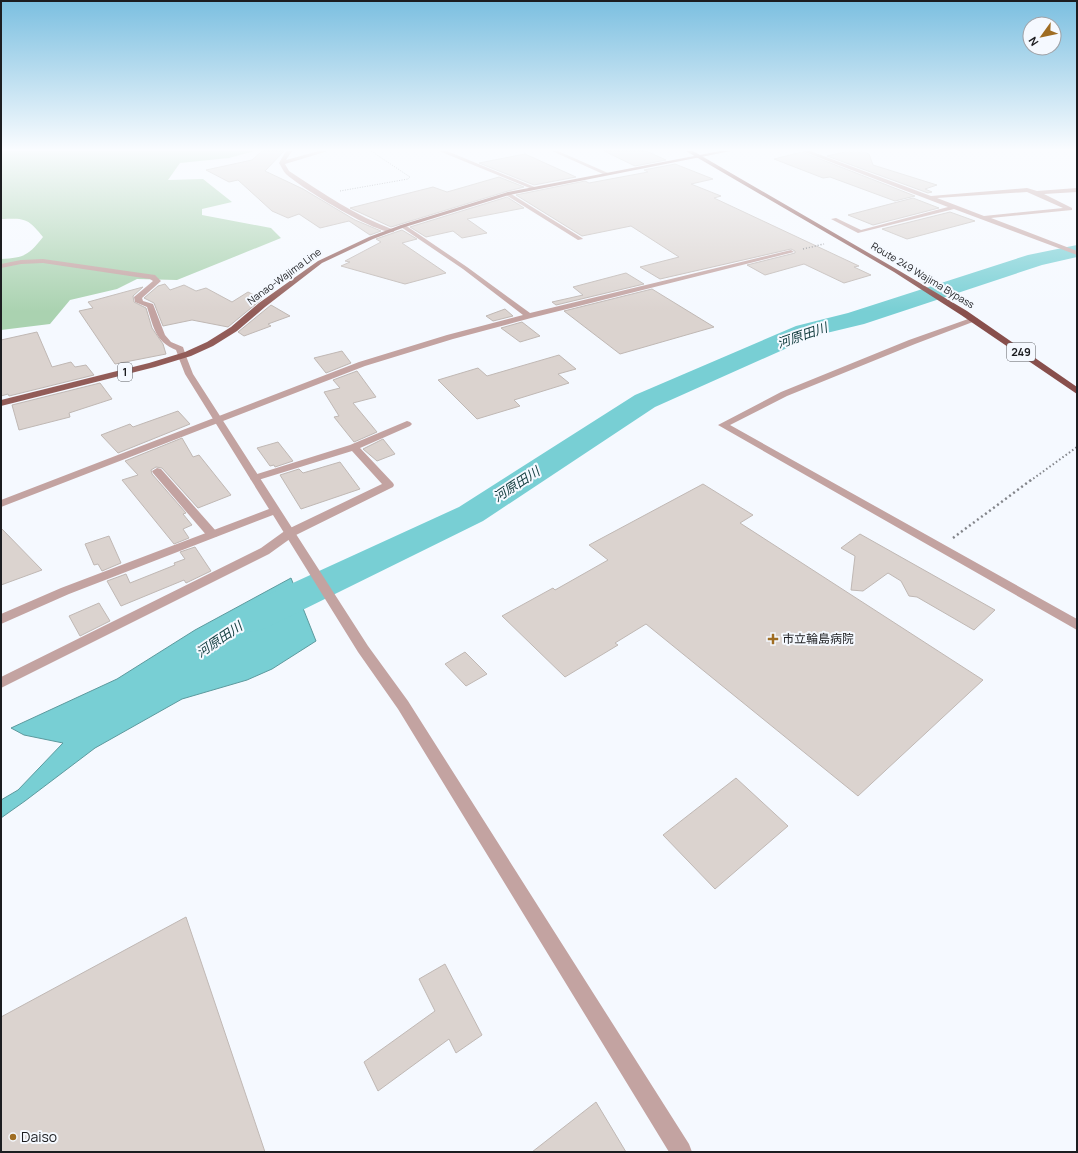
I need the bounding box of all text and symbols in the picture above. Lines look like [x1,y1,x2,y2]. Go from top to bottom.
north arrow [1022,16,1062,56]
text: N [1025,34,1042,49]
street label: Route 249 Wajima Bypass [869,239,977,311]
street label: Nanao-Wajima Line [244,244,324,308]
water label: 河原田川 [774,317,831,352]
road number: 249 [1007,343,1035,361]
road number: 1 [118,363,132,381]
water label: 河原田川 [489,461,544,506]
water label: 河原田川 [192,616,247,661]
place label: 市立輪島病院 [782,630,854,647]
marker: 市立輪島病院 [767,633,779,645]
place label: Daiso [21,1127,57,1146]
marker: Daiso [8,1132,18,1142]

